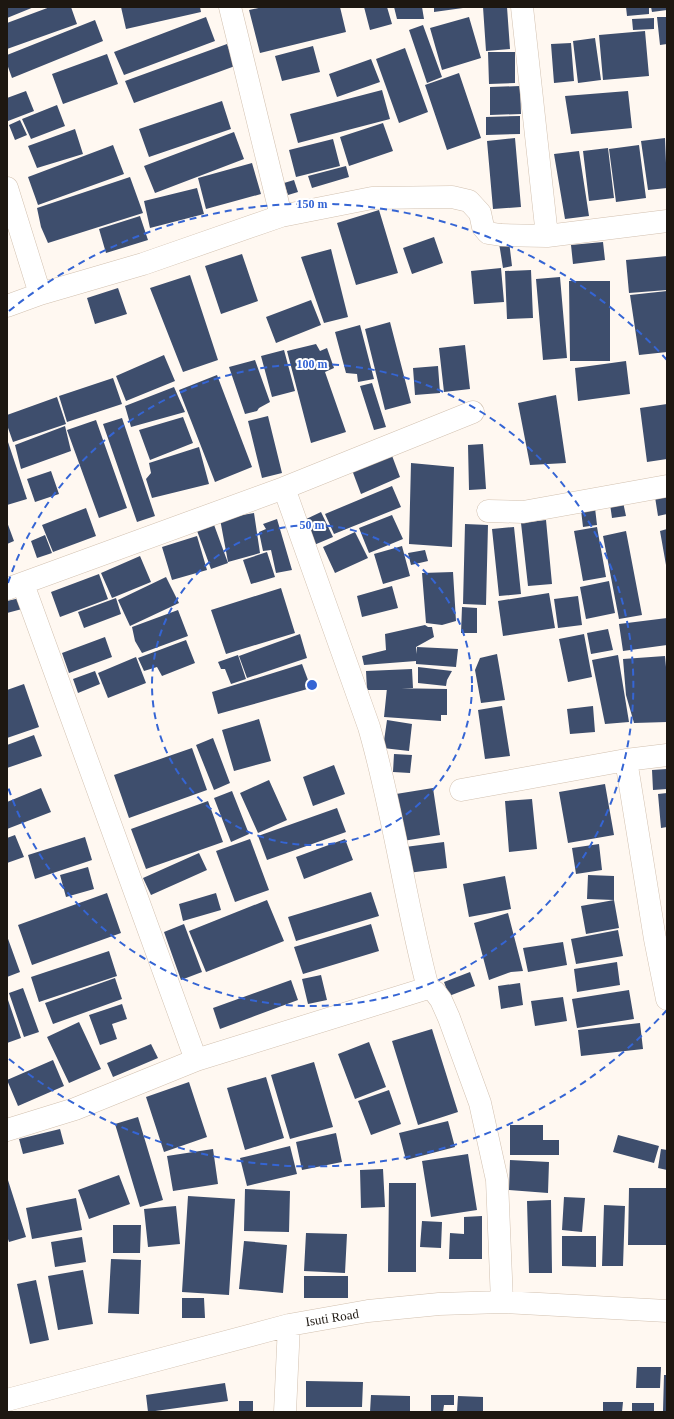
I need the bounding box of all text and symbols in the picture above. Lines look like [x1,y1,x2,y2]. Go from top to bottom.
text: 150 m [297,197,328,211]
text: 100 m [297,357,328,371]
text: 50 m [300,518,325,532]
centre of rings [305,678,319,692]
street label: Isuti Road [304,1306,360,1329]

